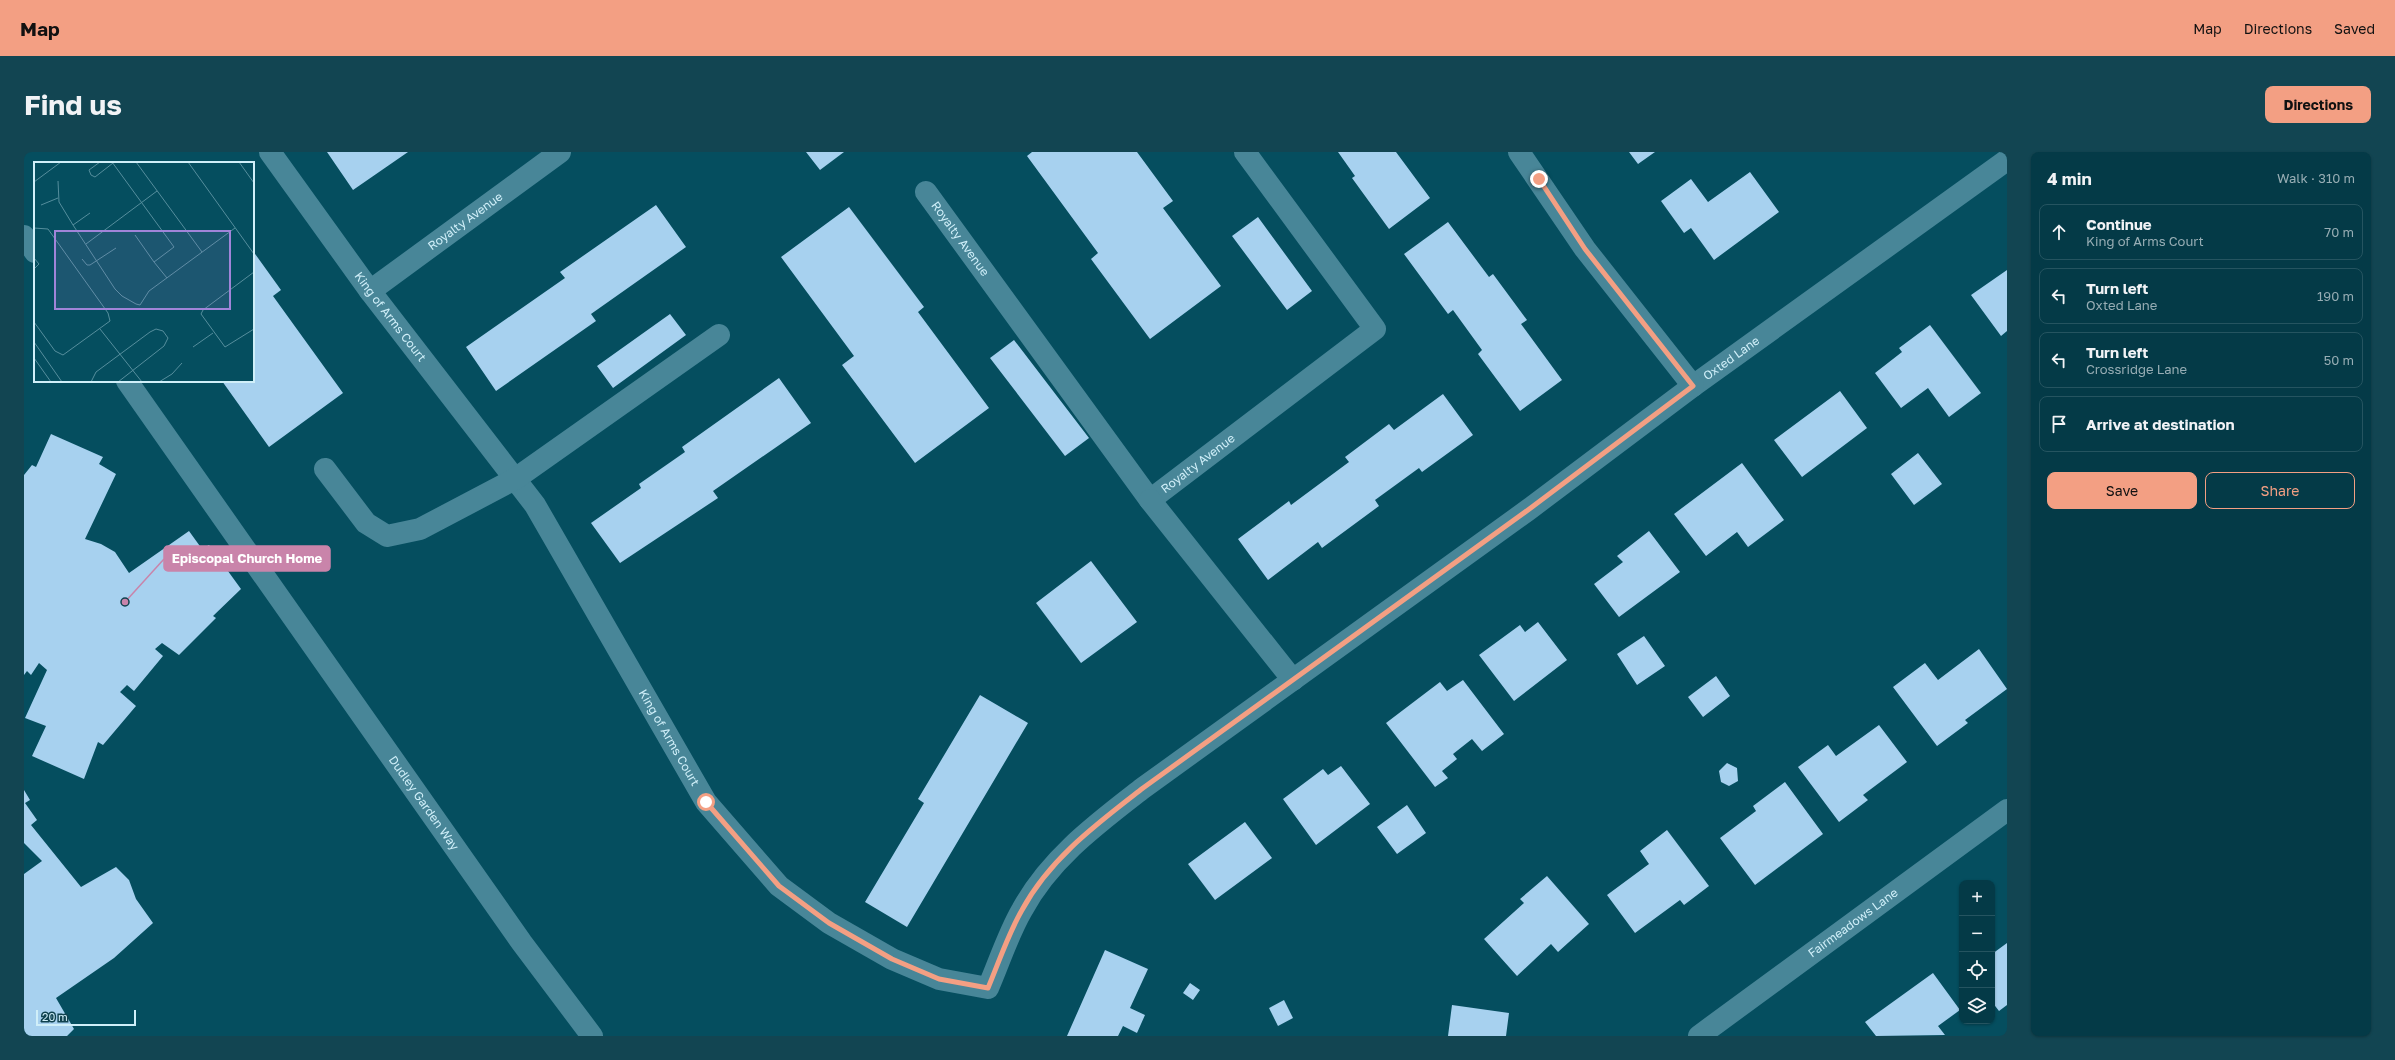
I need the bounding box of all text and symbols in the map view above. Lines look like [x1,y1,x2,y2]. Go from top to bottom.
text: Map [20,17,60,40]
text: Map [2193,20,2222,37]
text: Directions [2244,20,2312,37]
text: Saved [2334,20,2375,37]
button: Directions [2265,86,2371,123]
text: Find us [24,88,122,121]
inset map [34,162,254,382]
text: 4 min [2047,168,2092,189]
route end [1530,170,1548,188]
text: Walk · 310 m [2277,170,2355,186]
street label: Royalty Avenue [425,189,505,253]
street label: Royalty Avenue [928,198,993,279]
text: Continue [2086,215,2152,233]
icon: ahead [2048,221,2070,243]
text: 70 m [2324,224,2354,240]
text: King of Arms Court [2086,233,2204,249]
street label: King of Arms Court [352,269,430,365]
text: Turn left [2086,279,2148,297]
icon: left [2048,285,2070,307]
text: 190 m [2317,288,2354,304]
text: Oxted Lane [2086,297,2157,313]
street label: Oxted Lane [1700,333,1762,383]
text: Turn left [2086,343,2148,361]
icon: left [2048,349,2070,371]
text: 50 m [2324,352,2354,368]
text: Crossridge Lane [2086,361,2187,377]
icon: arrive [2048,413,2070,435]
text: Arrive at destination [2086,415,2235,433]
street label: Royalty Avenue [1158,430,1238,496]
button: Save [2047,472,2197,509]
button: Share [2205,472,2355,509]
callout: Episcopal Church Home [164,546,330,571]
text: Episcopal Church Home [172,550,323,566]
street label: King of Arms Court [636,687,703,789]
street label: Dudley Garden Way [386,753,463,853]
route start [697,793,715,811]
map controls [1959,880,1995,1024]
button: + [1959,880,1995,916]
street label: Fairmeadows Lane [1805,885,1901,961]
button: − [1959,916,1995,952]
button: locate [1959,952,1995,988]
button: layers [1959,988,1995,1024]
scale bar [36,1008,136,1027]
text: 20 m [42,1010,68,1023]

